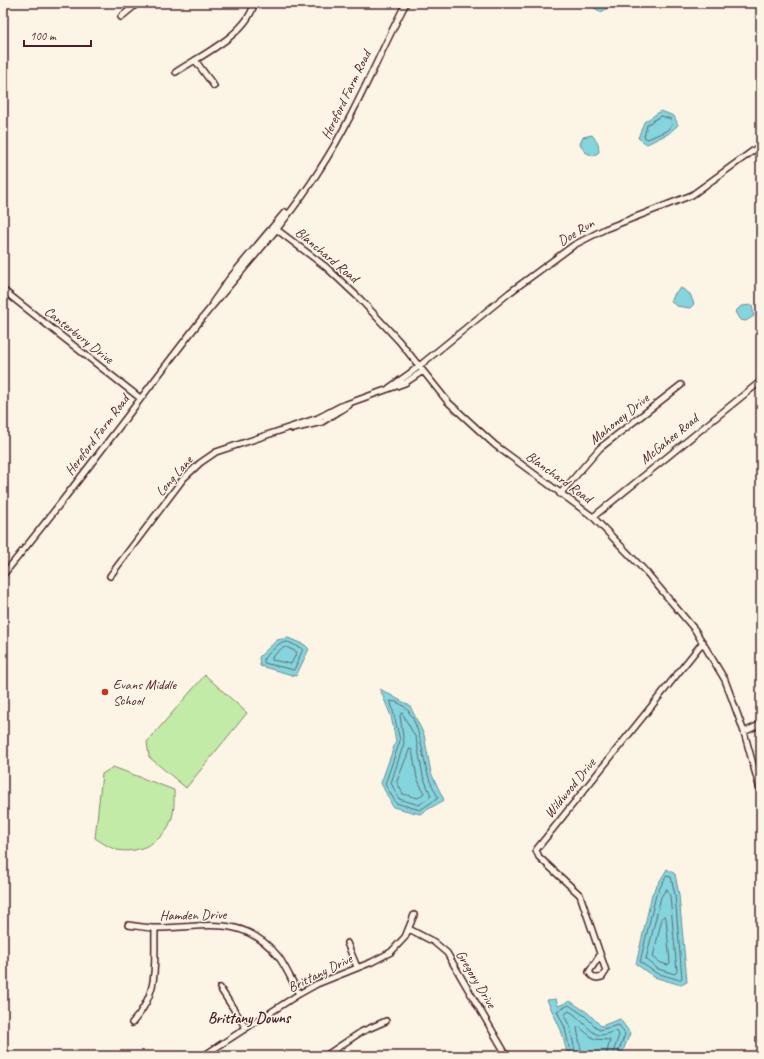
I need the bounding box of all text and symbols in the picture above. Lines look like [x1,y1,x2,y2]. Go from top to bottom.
scale bar [24,22,91,48]
text: 100 m [30,28,57,44]
street label: Hereford Farm Road [317,46,376,142]
street label: Doe Run [555,214,598,249]
street label: Blanchard Road [292,224,364,288]
street label: Canterbury Drive [41,303,118,368]
street label: Hereford Farm Road [61,389,134,479]
street label: Mahoney Drive [586,389,653,448]
street label: McGahee Road [636,409,703,468]
street label: Blanchard Road [523,447,597,508]
street label: Long Lane [152,451,197,500]
place label: Evans Middle School [113,676,177,709]
marker: Evans Middle School [100,687,110,697]
street label: Wildwood Drive [541,754,600,821]
street label: Hamden Drive [160,906,228,924]
street label: Gregory Drive [452,947,501,1012]
street label: Brittany Drive [285,950,356,996]
district label: Brittany Downs [208,1009,292,1028]

